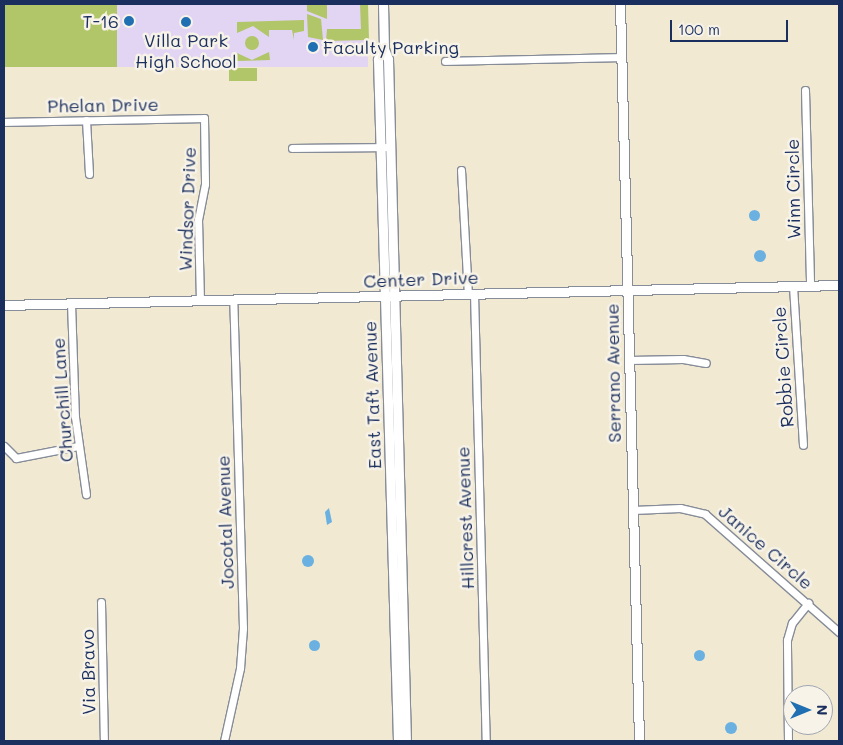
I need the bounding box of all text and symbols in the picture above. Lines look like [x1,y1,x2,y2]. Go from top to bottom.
place label: T-16 [82,10,119,32]
scale bar [673,10,790,42]
marker: T-16 [123,15,135,27]
marker: Villa Park High School [180,16,192,28]
text: 100 m [678,19,720,39]
place label: Villa Park High School [135,30,237,72]
place label: Faculty Parking [323,36,459,58]
marker: Faculty Parking [307,41,319,53]
street label: Phelan Drive [47,93,159,117]
street label: Winn Circle [781,138,805,240]
street label: Windsor Drive [174,146,200,272]
street label: Center Drive [363,266,479,292]
street label: Serrano Avenue [601,303,625,443]
street label: Robbie Circle [768,306,798,428]
street label: East Taft Avenue [359,321,385,469]
street label: Churchill Lane [47,337,77,463]
street label: Hillcrest Avenue [452,446,478,590]
street label: Jocotal Avenue [212,455,238,589]
street label: Janice Circle [714,500,818,594]
street label: Via Bravo [76,629,100,715]
north arrow [783,685,833,735]
text: N [813,705,832,715]

